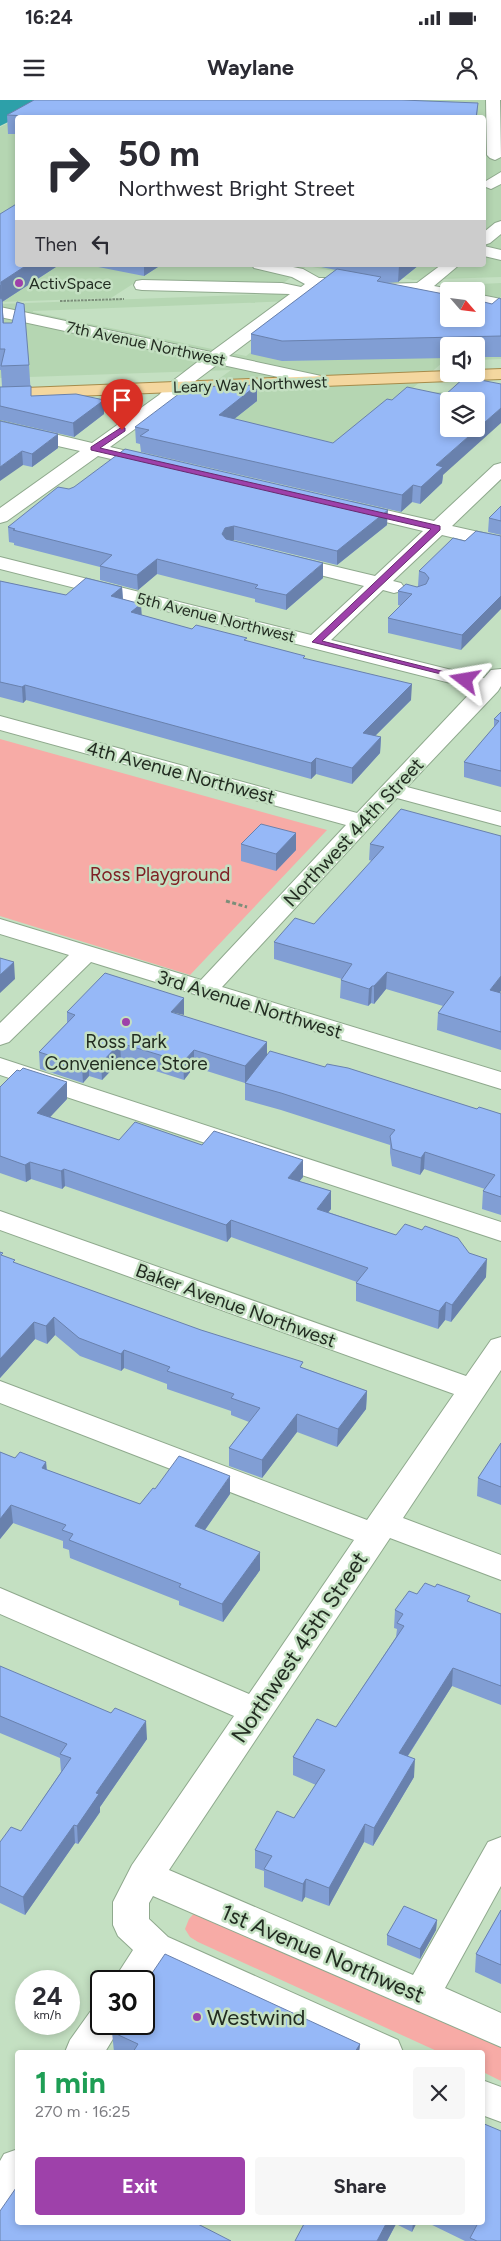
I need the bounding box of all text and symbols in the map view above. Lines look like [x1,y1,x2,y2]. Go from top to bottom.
text: 16:24 [25,6,73,29]
icon: menu [20,54,48,82]
text: Waylane [207,54,294,81]
icon: person [453,54,481,82]
text: 50 m [118,133,200,175]
icon: right [35,135,100,200]
text: Northwest Bright Street [118,175,355,202]
icon: left [87,230,115,258]
text: Then [35,233,77,256]
place label: ActivSpace [29,274,112,293]
marker: ActivSpace [13,277,25,289]
north arrow [440,282,485,328]
map controls [440,282,485,437]
street label: 7th Avenue Northwest [65,317,227,370]
button: sound [440,337,485,382]
street label: Leary Way Northwest [172,372,328,397]
pin [101,379,143,430]
icon: arrive [108,386,136,414]
button: layers [440,392,485,437]
street label: 5th Avenue Northwest [135,589,297,646]
position arrow [438,653,490,705]
street label: 4th Avenue Northwest [84,736,278,809]
street label: Northwest 44th Street [279,753,428,911]
park label: Ross Playground [90,863,230,886]
street label: 3rd Avenue Northwest [154,965,345,1044]
marker: Ross Park Convenience Store [120,1016,132,1028]
place label: Ross Park Convenience Store [44,1030,208,1075]
street label: Baker Avenue Northwest [132,1258,339,1352]
street label: Northwest 45th Street [225,1547,373,1748]
street label: 1st Avenue Northwest [217,1898,428,2009]
speed limit sign: 30 [90,1970,155,2035]
text: 24 [32,1981,63,2011]
place label: Westwind [207,2004,305,2031]
text: km/h [34,2008,61,2022]
marker: Westwind [191,2011,203,2023]
text: 1 min [35,2064,106,2101]
button: close [413,2067,465,2119]
text: 270 m · 16:25 [35,2102,130,2121]
button: Exit [35,2157,245,2215]
button: Share [255,2157,465,2215]

